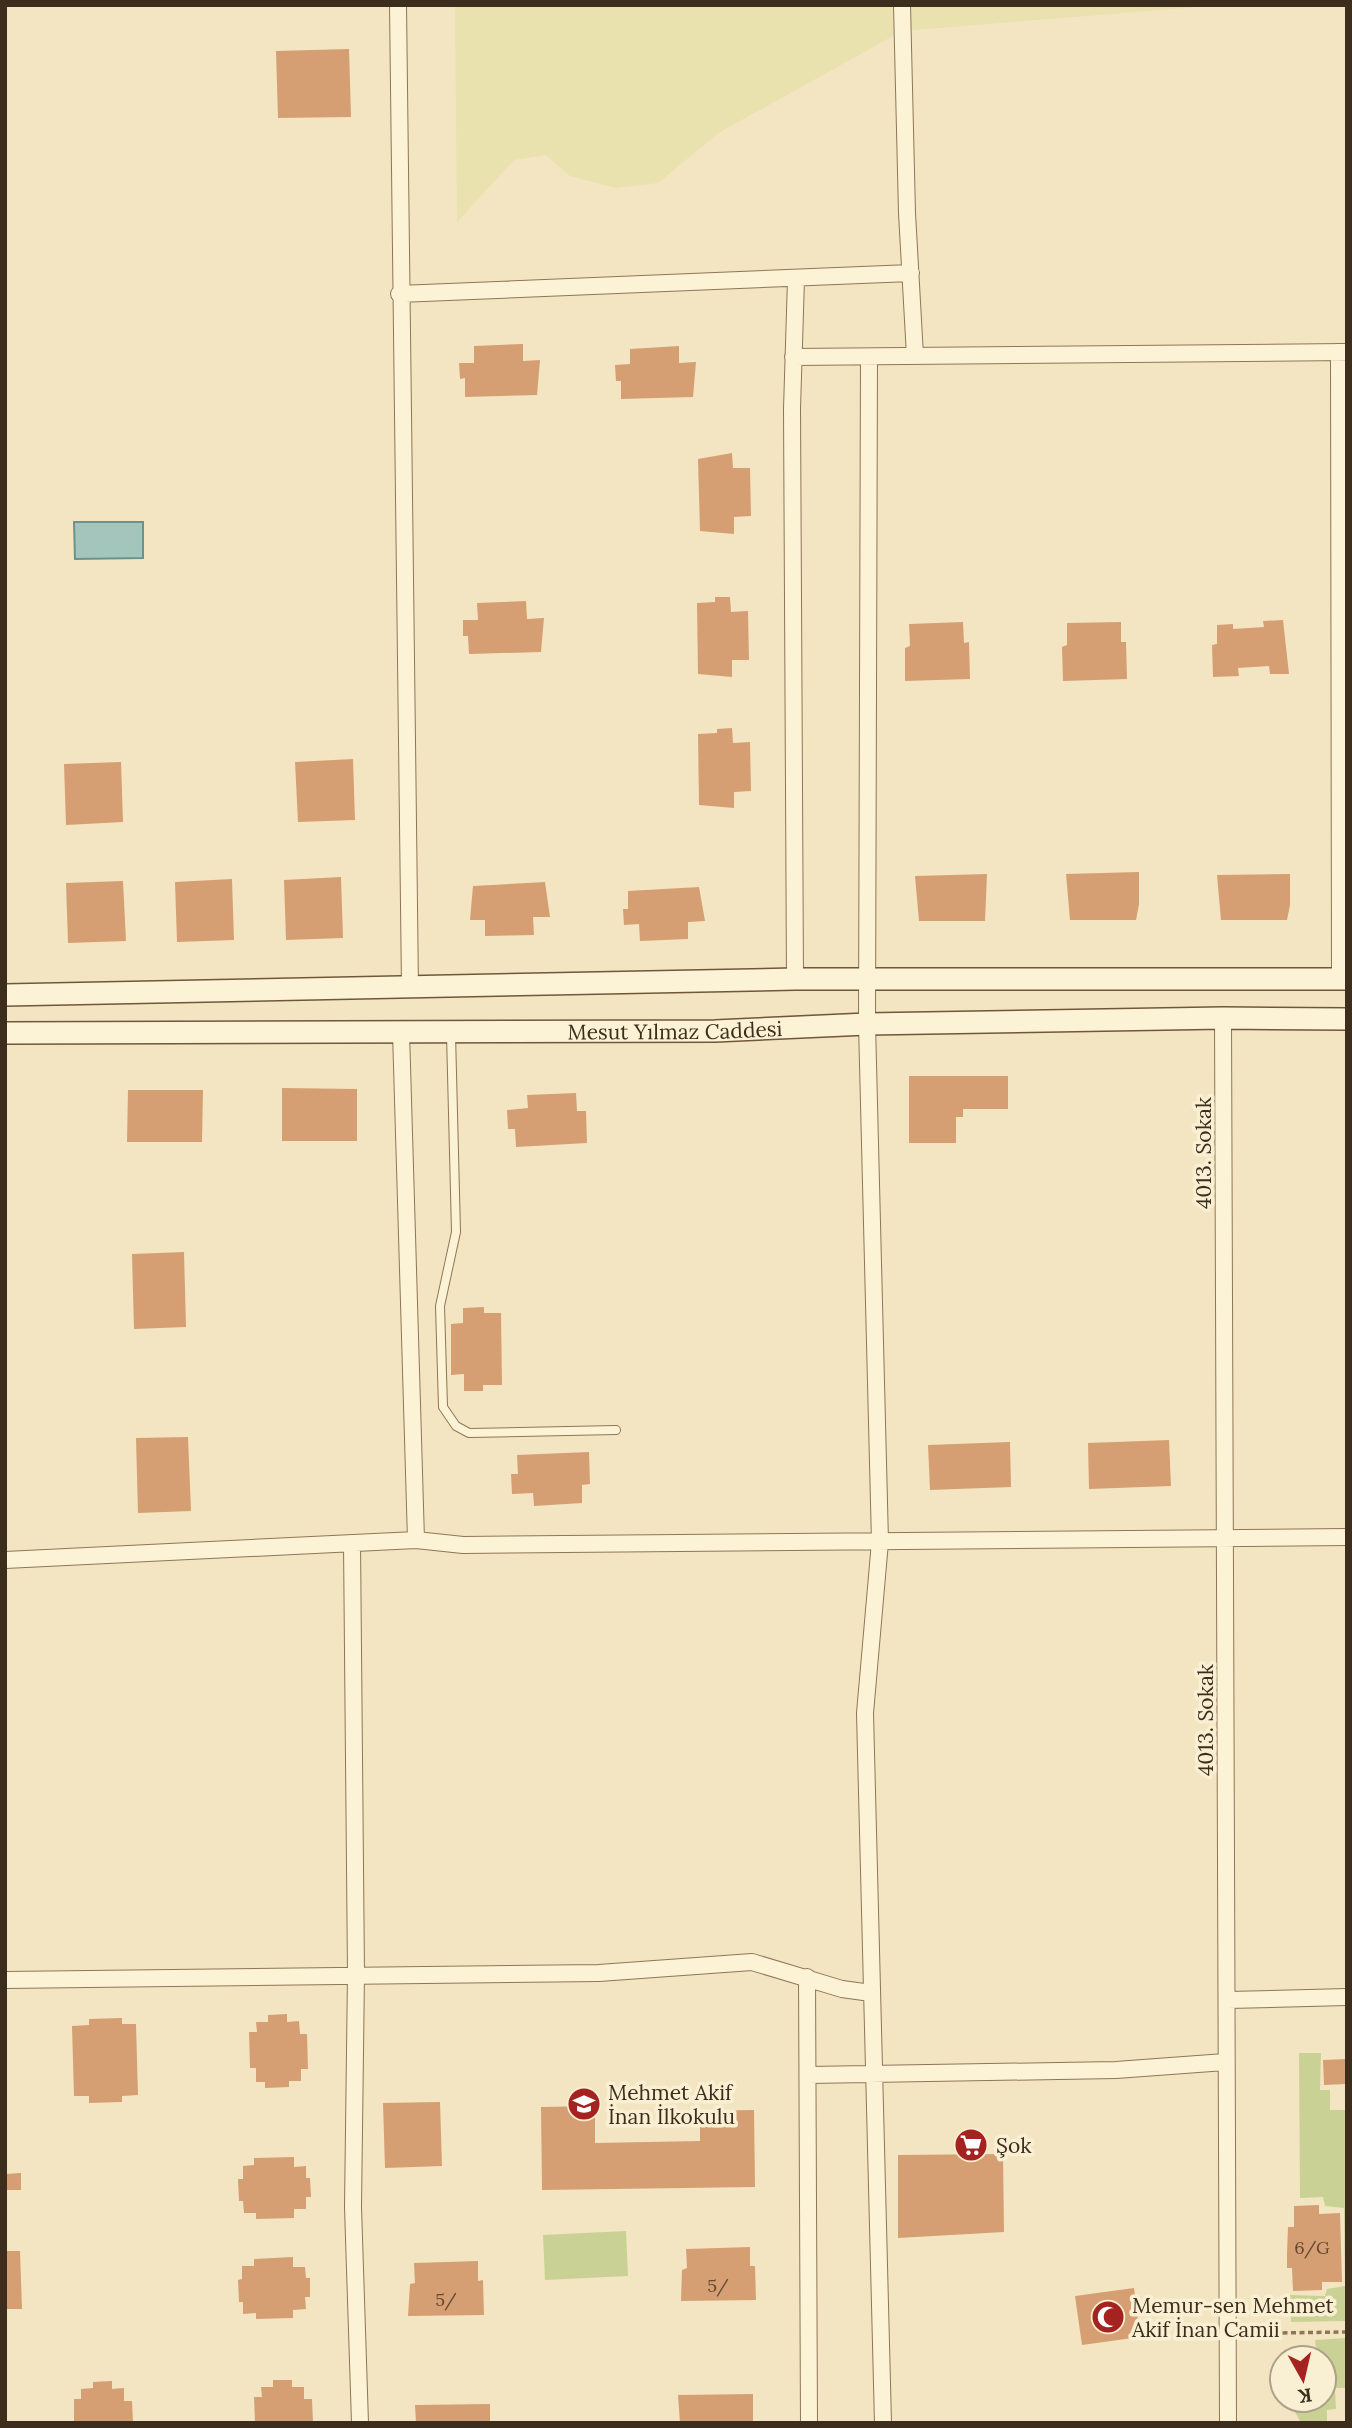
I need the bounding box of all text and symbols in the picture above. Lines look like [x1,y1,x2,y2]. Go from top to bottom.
street label: Mesut Yılmaz Caddesi [568,1014,783,1045]
street label: 4013. Sokak [1190,1096,1217,1209]
street label: 4013. Sokak [1192,1663,1219,1776]
place label: Mehmet Akif İnan İlkokulu [608,2079,735,2130]
school or university icon: Mehmet Akif İnan İlkokulu [565,2085,603,2123]
supermarket icon: Şok [952,2126,990,2164]
place label: Şok [996,2132,1032,2159]
house number: 6/G [1294,2236,1330,2259]
house number: 5/ [707,2274,729,2297]
house number: 5/ [435,2288,457,2311]
place label: Memur-sen Mehmet Akif İnan Camii [1131,2292,1334,2343]
mosque icon: Memur-sen Mehmet Akif İnan Camii [1089,2298,1127,2336]
north arrow [1268,2344,1338,2414]
text: K [1297,2383,1314,2409]

